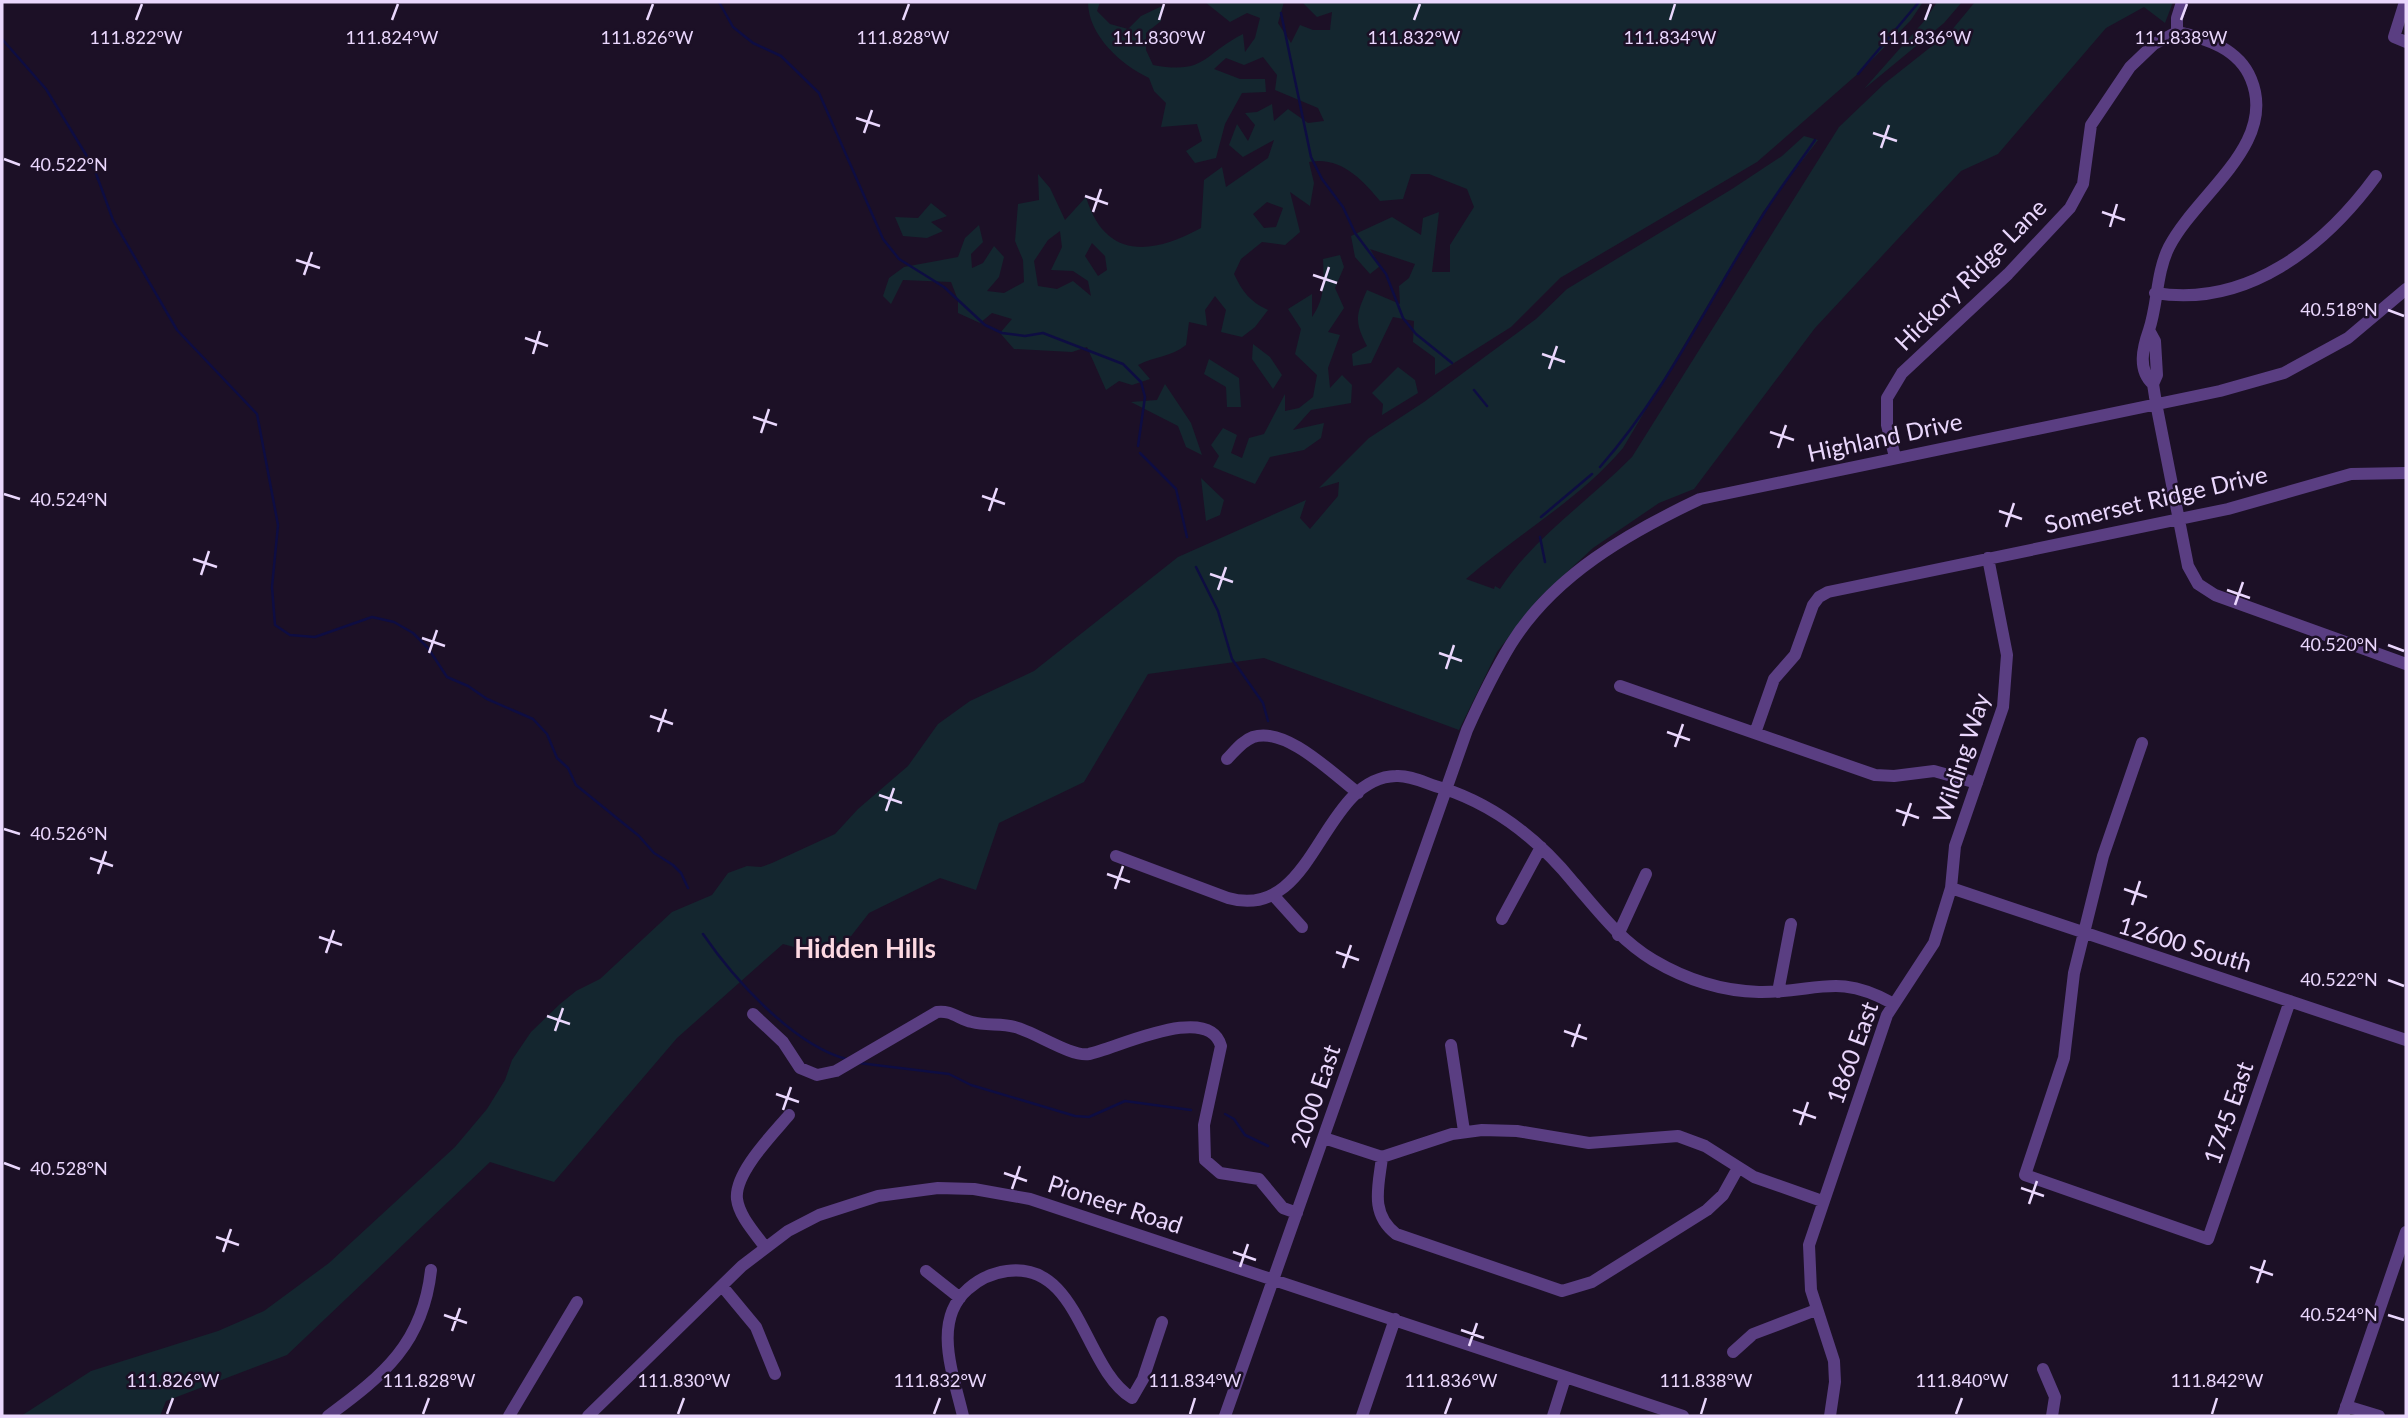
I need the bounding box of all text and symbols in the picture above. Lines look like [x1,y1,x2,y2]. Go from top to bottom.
text: 111.822°W [90,26,183,48]
text: 111.824°W [346,26,439,48]
text: 111.826°W [601,26,694,48]
text: 111.828°W [857,26,950,48]
text: 111.830°W [1113,26,1206,48]
text: 111.832°W [1368,26,1461,48]
text: 111.834°W [1624,26,1717,48]
text: 111.836°W [1879,26,1972,48]
text: 111.838°W [2135,26,2228,48]
text: 40.522°N [30,153,108,175]
street label: Hickory Ridge Lane [1888,192,2052,356]
text: 40.518°N [2300,298,2378,320]
street label: Highland Drive [1805,406,1965,467]
street label: Somerset Ridge Drive [2041,459,2270,538]
text: 40.524°N [30,488,108,510]
text: 40.520°N [2300,633,2378,655]
street label: Wilding Way [1926,688,1995,826]
text: 40.526°N [30,822,108,844]
street label: 12600 South [2115,910,2256,978]
district label: Hidden Hills [794,932,936,964]
text: 40.522°N [2300,968,2378,990]
street label: 1860 East [1820,997,1884,1107]
street label: 2000 East [1284,1040,1346,1151]
street label: 1745 East [2197,1057,2259,1168]
text: 40.528°N [30,1157,108,1179]
street label: Pioneer Road [1044,1168,1187,1239]
text: 40.524°N [2300,1303,2378,1325]
text: 111.826°W [127,1369,220,1391]
text: 111.828°W [383,1369,476,1391]
text: 111.830°W [638,1369,731,1391]
text: 111.832°W [894,1369,987,1391]
text: 111.834°W [1149,1369,1242,1391]
text: 111.836°W [1405,1369,1498,1391]
text: 111.838°W [1660,1369,1753,1391]
text: 111.840°W [1916,1369,2009,1391]
text: 111.842°W [2171,1369,2264,1391]

